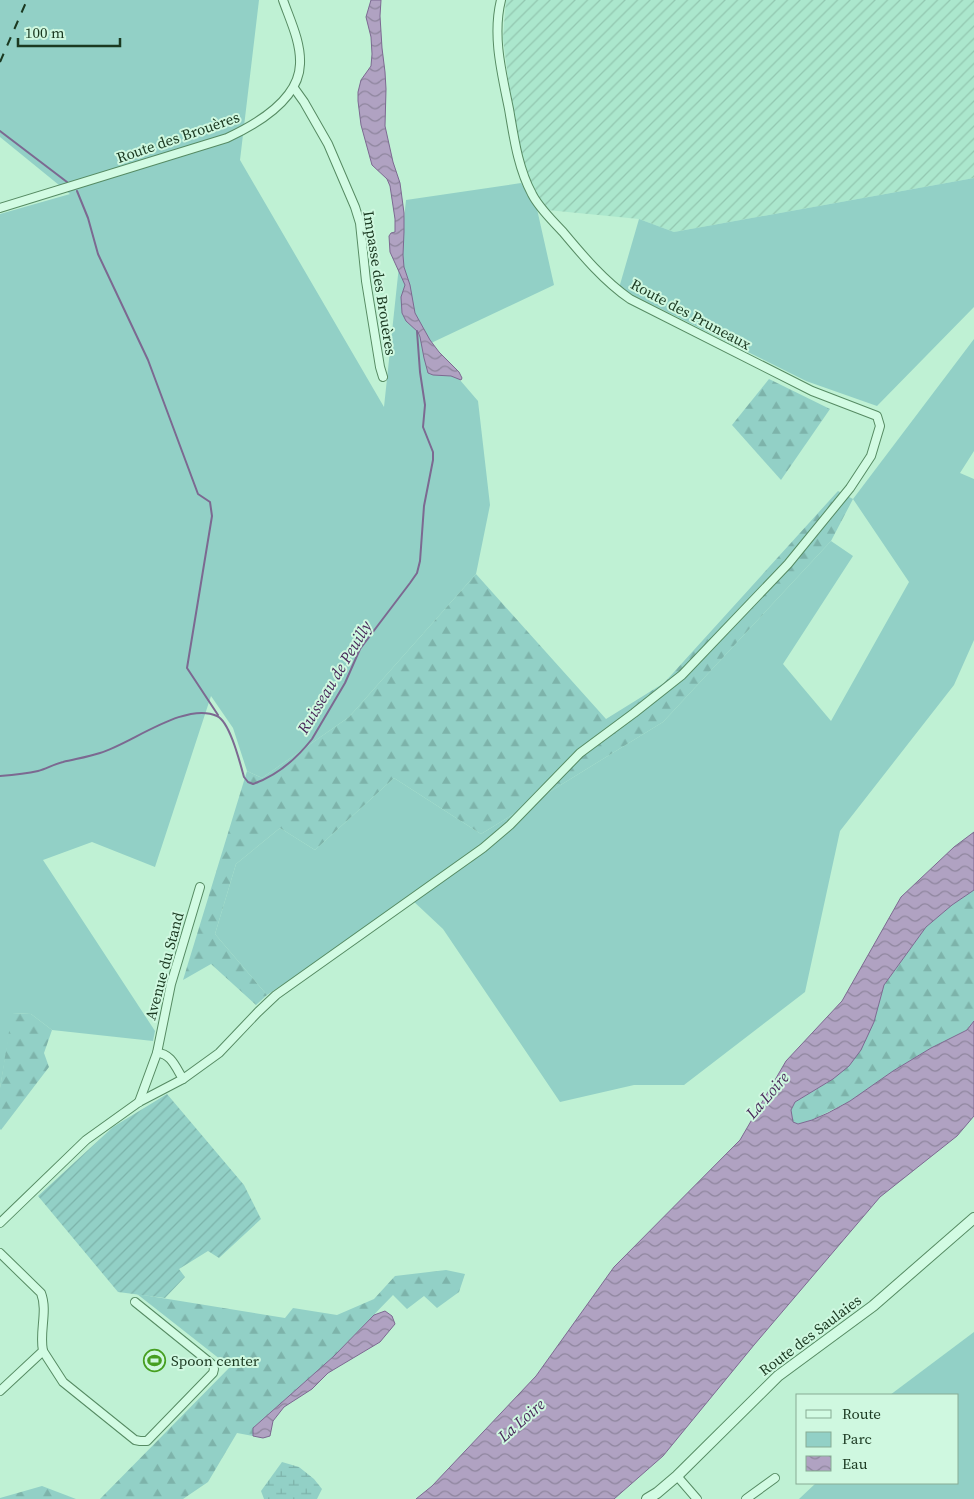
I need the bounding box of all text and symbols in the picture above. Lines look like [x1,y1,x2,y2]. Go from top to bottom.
scale bar [18,15,120,47]
text: 100 m [25,22,65,43]
street label: Route des Brouères [114,106,242,168]
street label: Impasse des Brouères [358,209,402,357]
street label: Route des Pruneaux [627,273,755,355]
water label: Ruisseau de Peuilly [291,616,377,738]
street label: Avenue du Stand [140,909,189,1022]
water label: La Loire [740,1066,794,1124]
street label: Route des Saulaies [754,1290,866,1380]
sports icon: Spoon center [143,1348,167,1372]
place label: Spoon center [171,1350,260,1371]
water label: La Loire [492,1393,550,1447]
legend [796,1394,959,1484]
text: Route [842,1403,881,1424]
text: Parc [842,1428,872,1449]
text: Eau [842,1453,868,1474]

